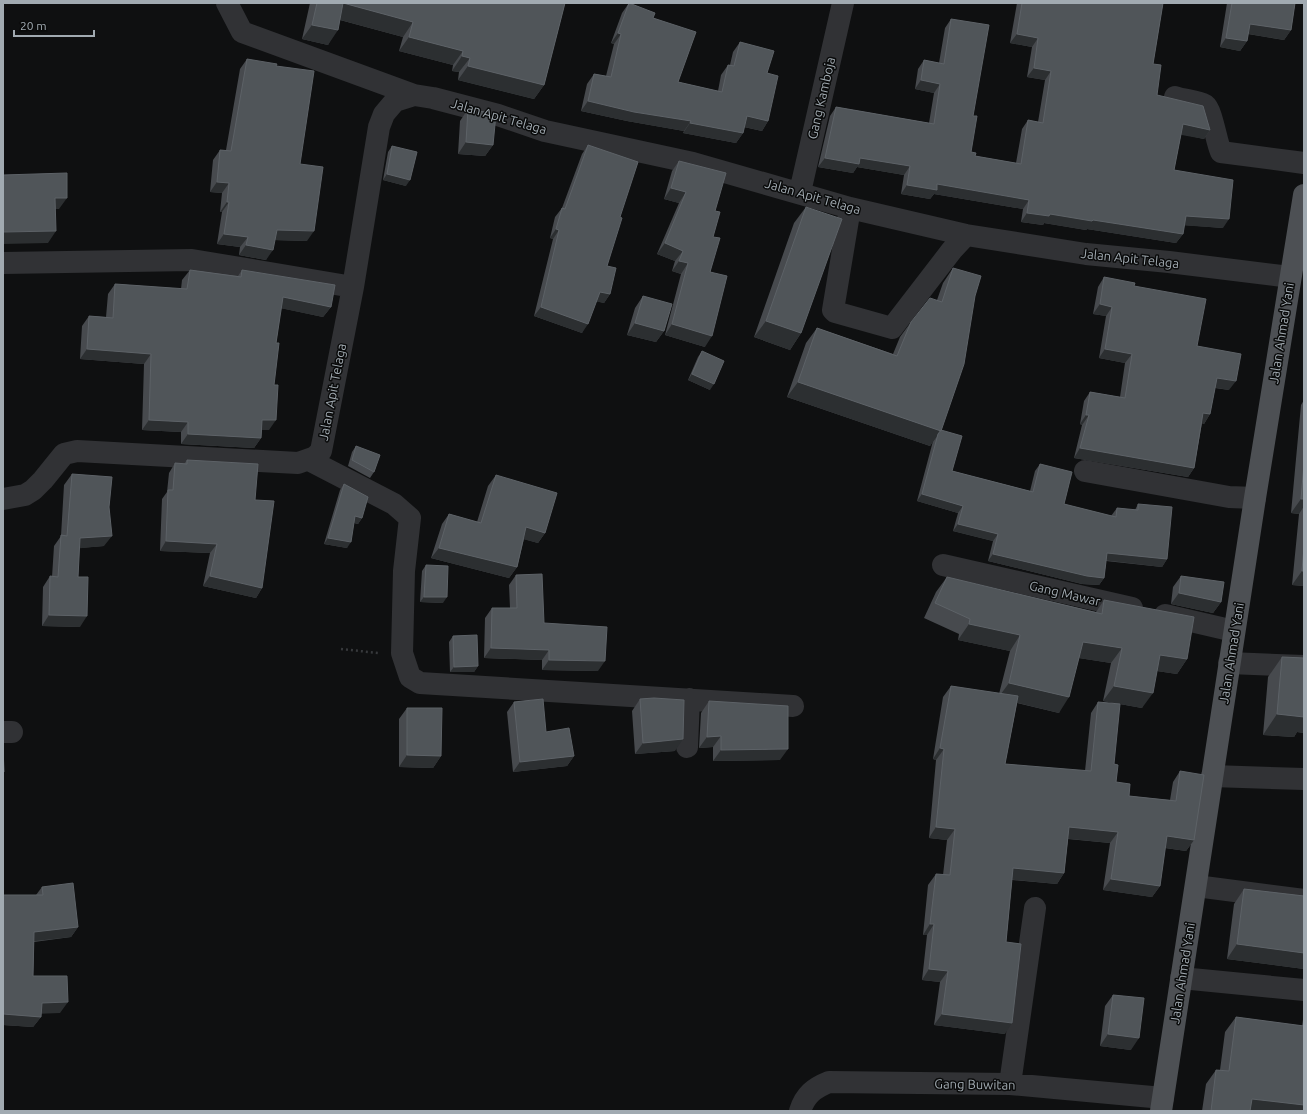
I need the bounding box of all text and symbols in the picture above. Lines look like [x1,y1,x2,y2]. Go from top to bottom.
scale bar [14,12,94,38]
text: 20 m [20,19,47,32]
street label: Gang Kamboja [805,55,837,141]
street label: Jalan Apit Telaga [450,96,548,136]
street label: Jalan Apit Telaga [764,176,862,216]
street label: Jalan Apit Telaga [1080,246,1180,270]
street label: Jalan Ahmad Yani [1266,281,1296,385]
street label: Jalan Apit Telaga [316,342,348,442]
street label: Gang Mawar [1028,578,1102,608]
street label: Jalan Ahmad Yani [1216,601,1246,705]
street label: Jalan Ahmad Yani [1167,921,1197,1025]
street label: Gang Buwitan [934,1076,1016,1092]

